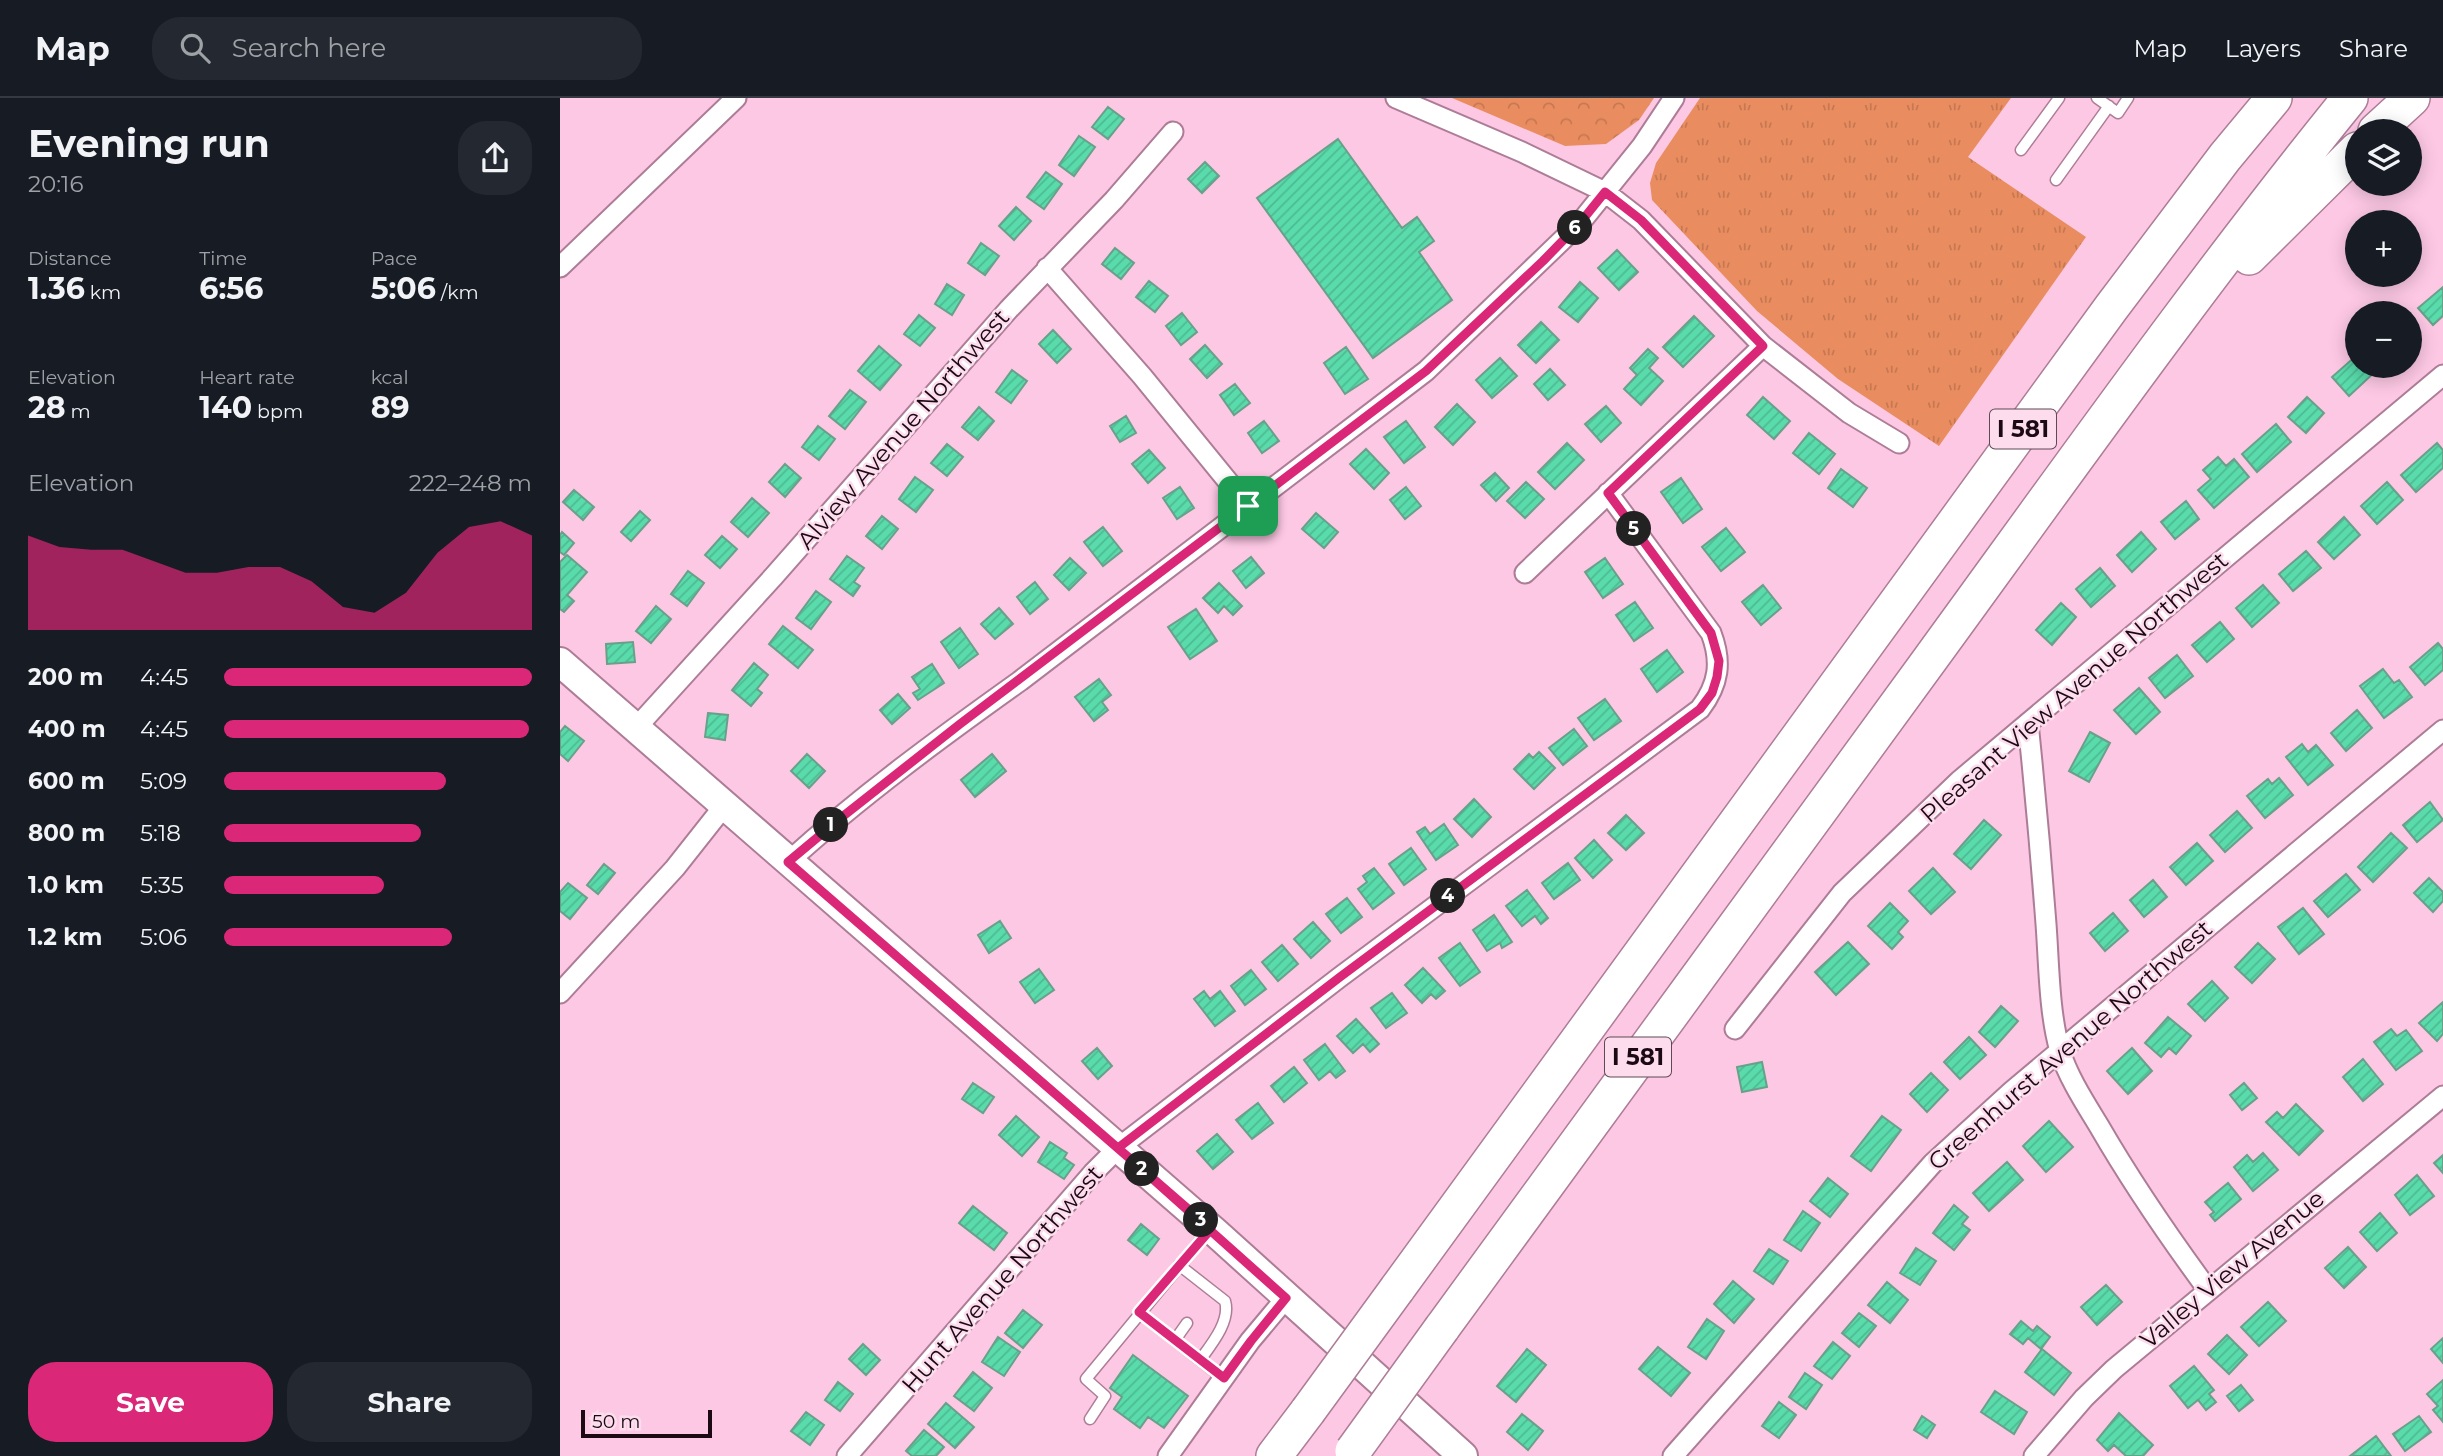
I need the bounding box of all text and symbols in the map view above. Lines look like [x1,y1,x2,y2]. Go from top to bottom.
search box [152,17,642,80]
text: Map [35,28,110,68]
icon: search [176,29,214,67]
text: Search here [232,32,386,64]
text: Map [2133,34,2187,63]
text: Layers [2225,34,2301,63]
text: Share [2339,34,2408,63]
map controls [2345,119,2422,378]
button: layers [2345,119,2422,196]
text: Evening run [28,120,270,167]
button: share [458,121,532,195]
text: 20:16 [28,170,83,198]
button: + [2345,210,2422,287]
pin: 6 [1558,211,1592,246]
text: 6 [1568,216,1581,239]
text: Distance [28,247,111,270]
text: Time [199,247,247,270]
text: Pace [371,247,417,270]
text: 1.36 [28,270,85,307]
text: 6:56 [199,270,263,307]
text: 5:06 [371,270,436,307]
text: km [85,281,121,304]
text: /km [436,281,479,304]
button: − [2345,301,2422,378]
street label: Alview Avenue Northwest [791,303,1015,555]
text: Elevation [28,366,116,389]
text: Heart rate [199,366,295,389]
text: kcal [371,366,409,389]
text: 28 [28,389,66,426]
text: 140 [199,389,252,426]
text: 89 [371,389,410,426]
text: m [66,400,91,423]
text: bpm [252,400,303,423]
road number: I 581 [1990,410,2056,448]
text: Elevation [28,469,134,497]
text: 222–248 m [409,469,532,497]
pin [1218,476,1278,536]
icon: arrive [1229,487,1267,525]
pin: 5 [1616,512,1652,546]
text: 5 [1628,517,1639,540]
street label: Pleasant View Avenue Northwest [1914,545,2234,829]
text: 200 m [28,663,103,691]
text: 4:45 [140,663,188,691]
text: 400 m [28,715,106,743]
text: 4:45 [140,715,188,743]
text: 600 m [28,767,105,795]
text: 5:09 [140,767,187,795]
pin: 1 [814,808,848,842]
text: 1 [827,813,834,836]
text: 800 m [28,819,105,847]
text: 5:18 [140,819,181,847]
text: 1.0 km [28,871,104,899]
text: 5:35 [140,871,184,899]
pin: 4 [1430,878,1466,914]
text: 4 [1441,884,1454,907]
street label: Greenhurst Avenue Northwest [1922,914,2218,1176]
text: 1.2 km [28,923,102,951]
text: 5:06 [140,923,187,951]
road number: I 581 [1605,1038,1671,1076]
pin: 2 [1124,1152,1160,1186]
text: 2 [1136,1157,1147,1180]
street label: Hunt Avenue Northwest [895,1159,1109,1399]
street label: Valley View Avenue [2134,1184,2330,1354]
pin: 3 [1184,1202,1218,1238]
text: 3 [1195,1208,1206,1231]
button: Save [28,1362,273,1442]
button: Share [287,1362,532,1442]
scale bar [581,1407,712,1439]
text: 50 m [592,1410,640,1433]

